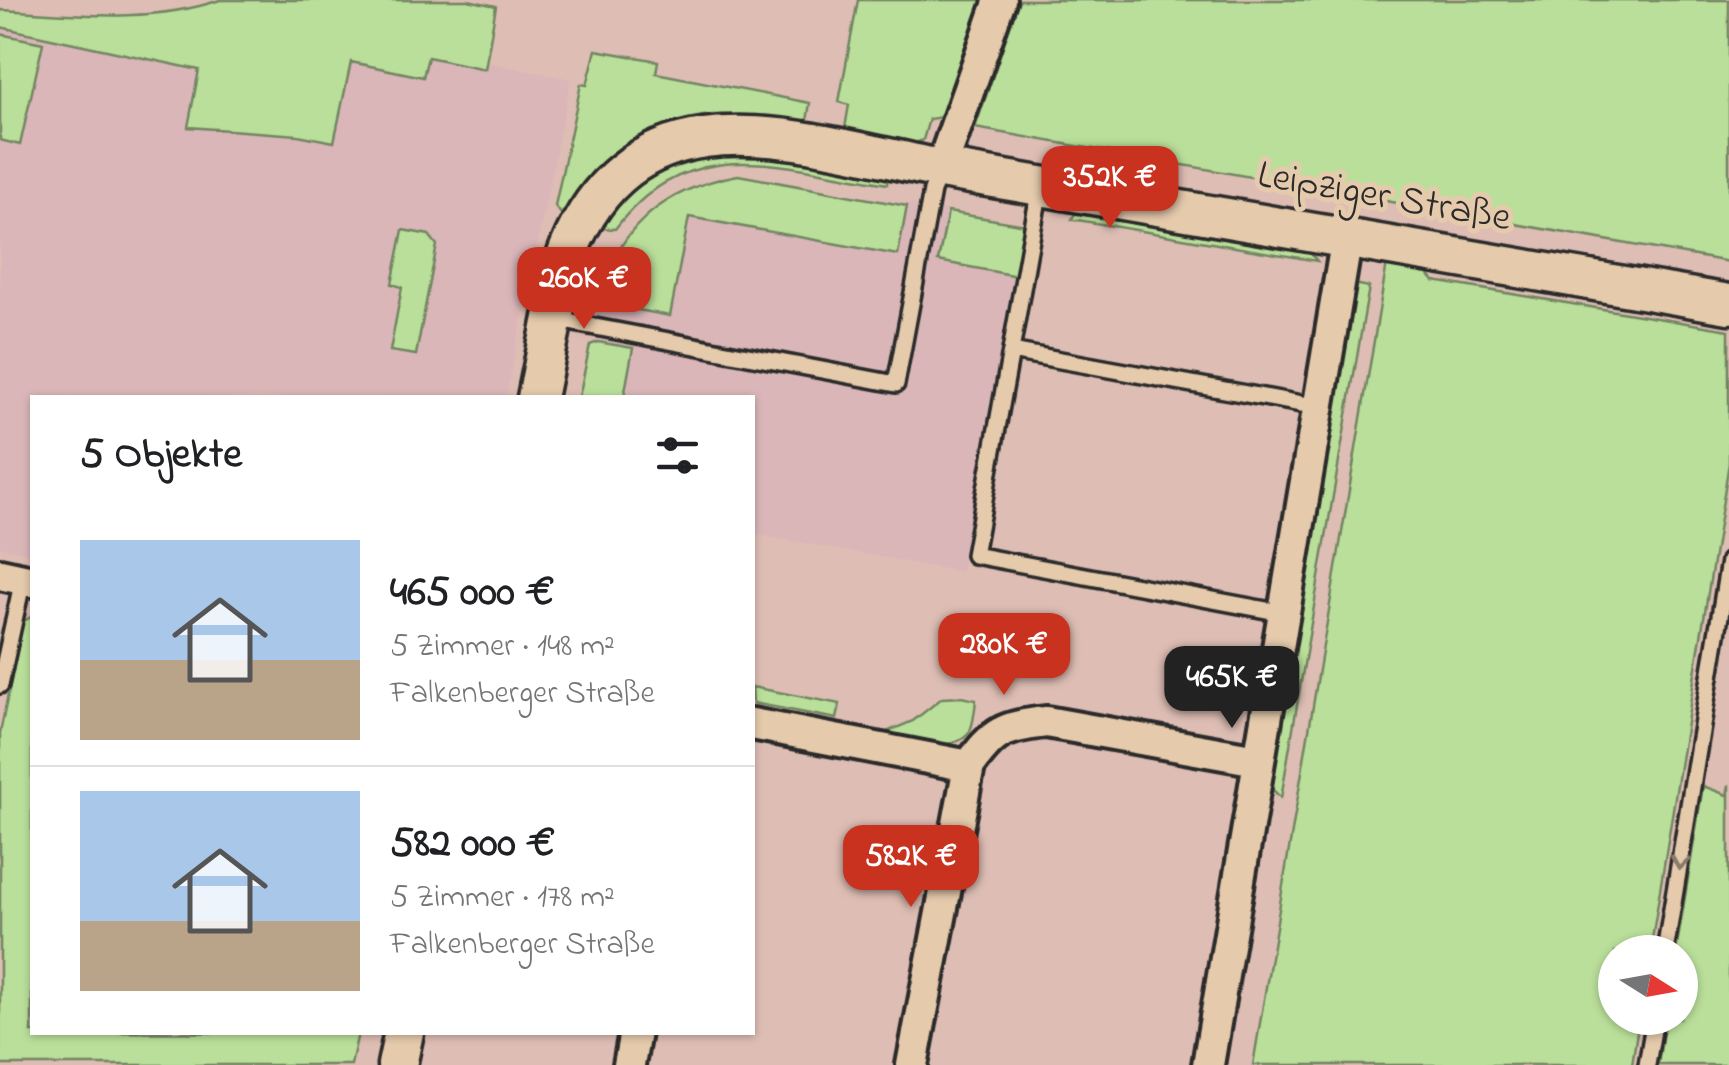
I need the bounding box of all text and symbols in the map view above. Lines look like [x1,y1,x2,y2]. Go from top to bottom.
pin: 352K € [1029,146,1191,231]
street label: Leipziger Straße [1253,147,1515,249]
text: 352K € [1063,155,1157,202]
pin: 260K € [503,247,665,332]
text: 260K € [539,256,629,303]
text: 5 Objekte [80,425,242,486]
icon: filters [650,428,705,483]
text: 465 000 € [390,563,555,624]
icon: home [160,580,280,700]
pin: 280K € [923,613,1085,698]
text: 280K € [960,622,1048,669]
text: 5 Zimmer · 148 m² [390,624,615,671]
pin: 465K € [1151,646,1313,731]
text: 465K € [1186,655,1278,702]
text: Falkenberger Straße [390,671,655,718]
text: 582 000 € [390,814,555,875]
pin: 582K € [830,825,992,910]
icon: home [160,831,280,951]
text: 582K € [865,834,957,881]
one-way arrow [1670,855,1691,871]
text: 5 Zimmer · 178 m² [390,875,615,922]
text: Falkenberger Straße [390,922,655,969]
north arrow [1598,935,1698,1035]
map controls [1598,935,1698,1035]

